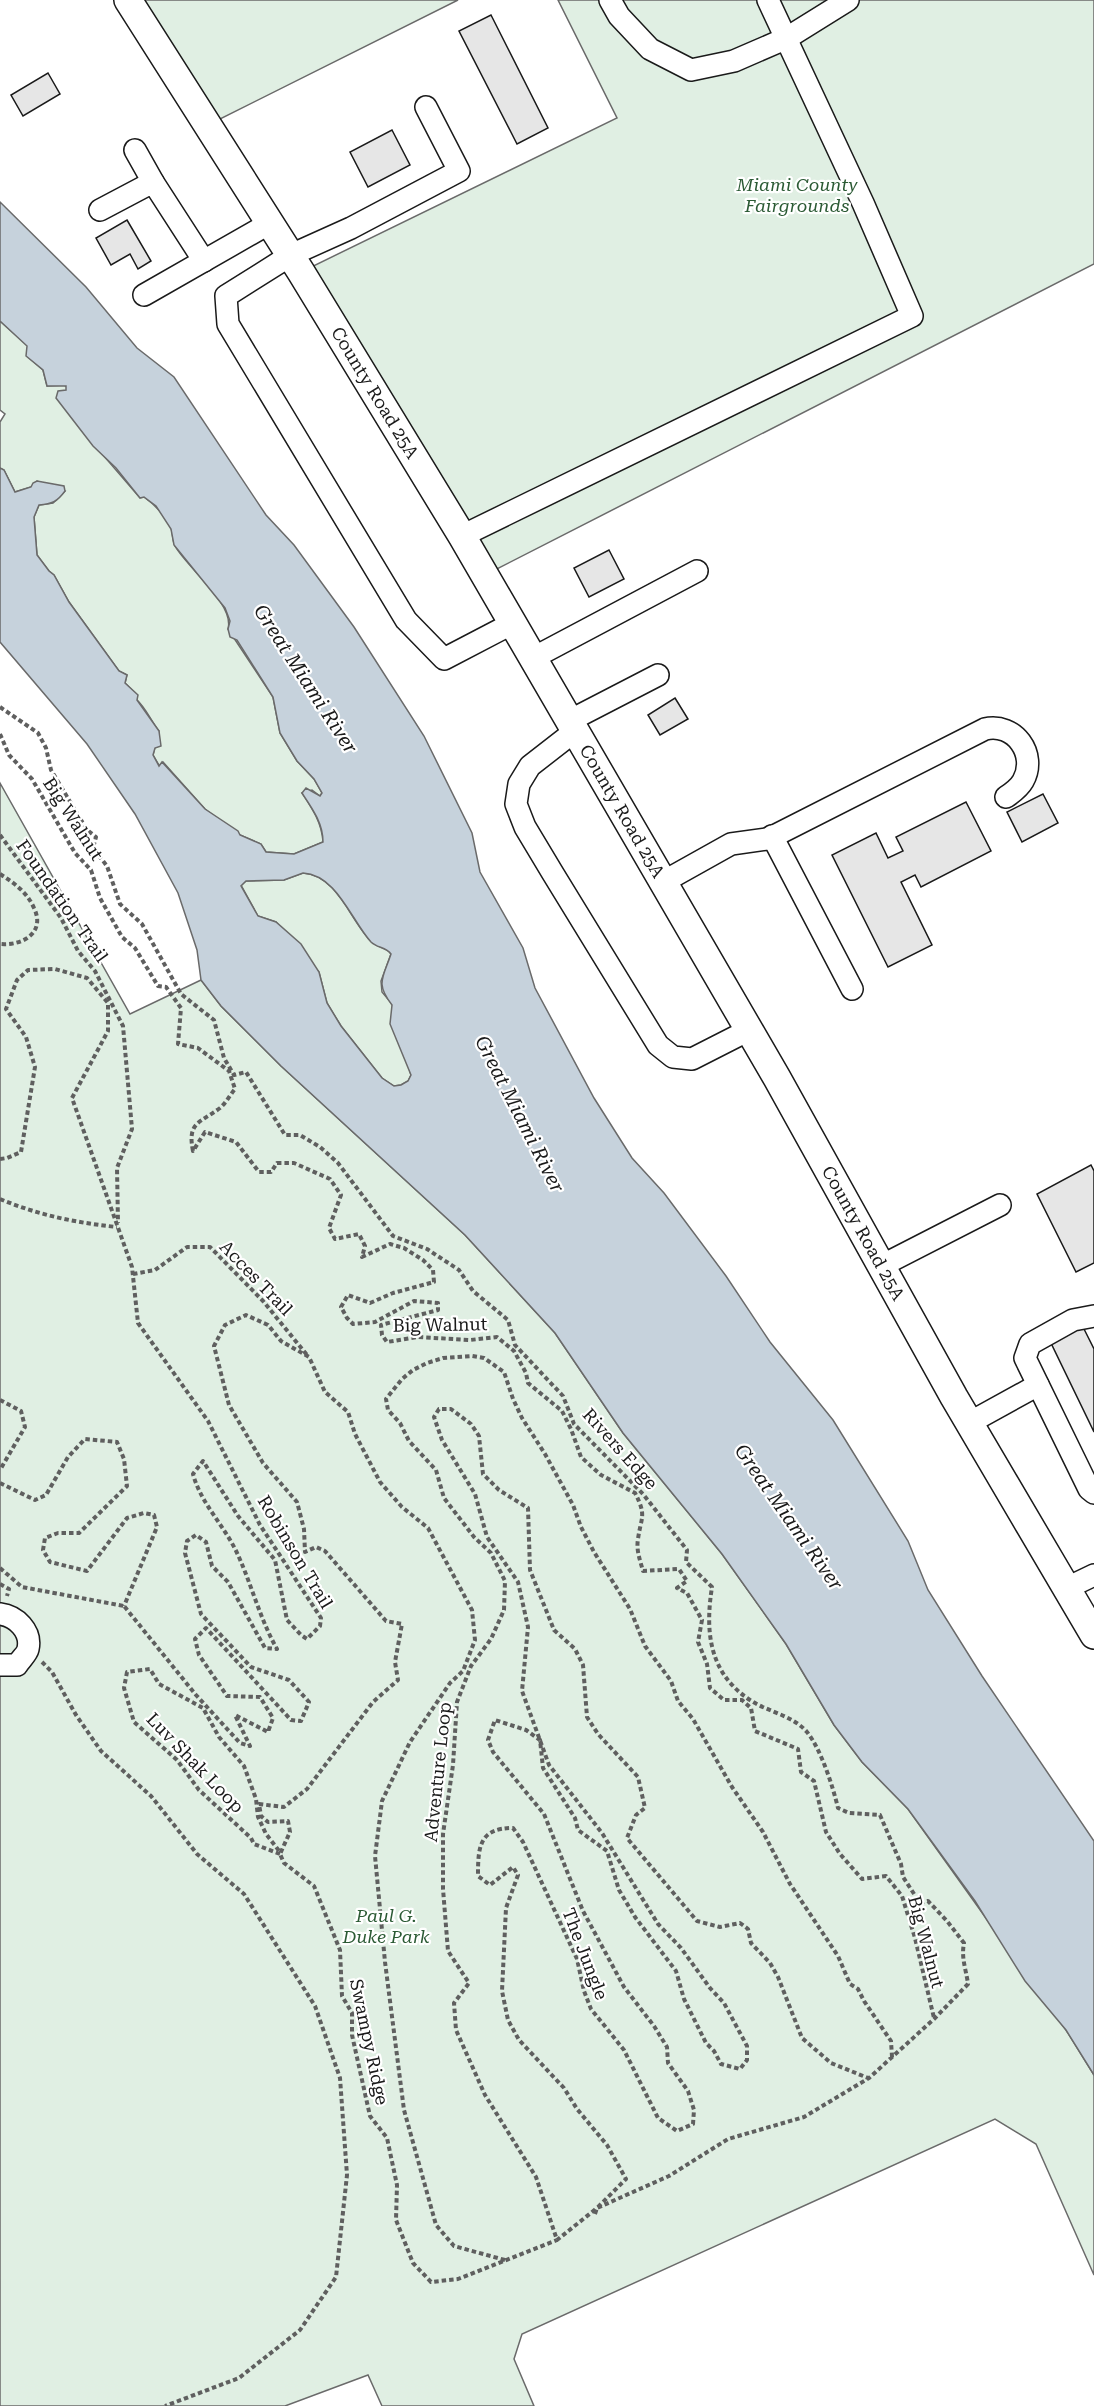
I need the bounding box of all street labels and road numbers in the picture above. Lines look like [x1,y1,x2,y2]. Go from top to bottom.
street label: County Road 25A [327,323,424,463]
street label: County Road 25A [576,741,670,882]
street label: Big Walnut [39,773,108,864]
street label: Foundation Trail [12,835,113,966]
street label: County Road 25A [818,1162,909,1304]
street label: Acces Trail [216,1236,297,1320]
street label: Big Walnut [392,1313,488,1336]
street label: Rivers Edge [579,1404,662,1493]
street label: Robinson Trail [253,1491,338,1612]
street label: Adventure Loop [420,1701,455,1843]
street label: Luv Shak Loop [142,1708,248,1817]
street label: Big Walnut [904,1893,949,1991]
street label: The Jungle [558,1905,613,2003]
street label: Swampy Ridge [346,1977,393,2107]

